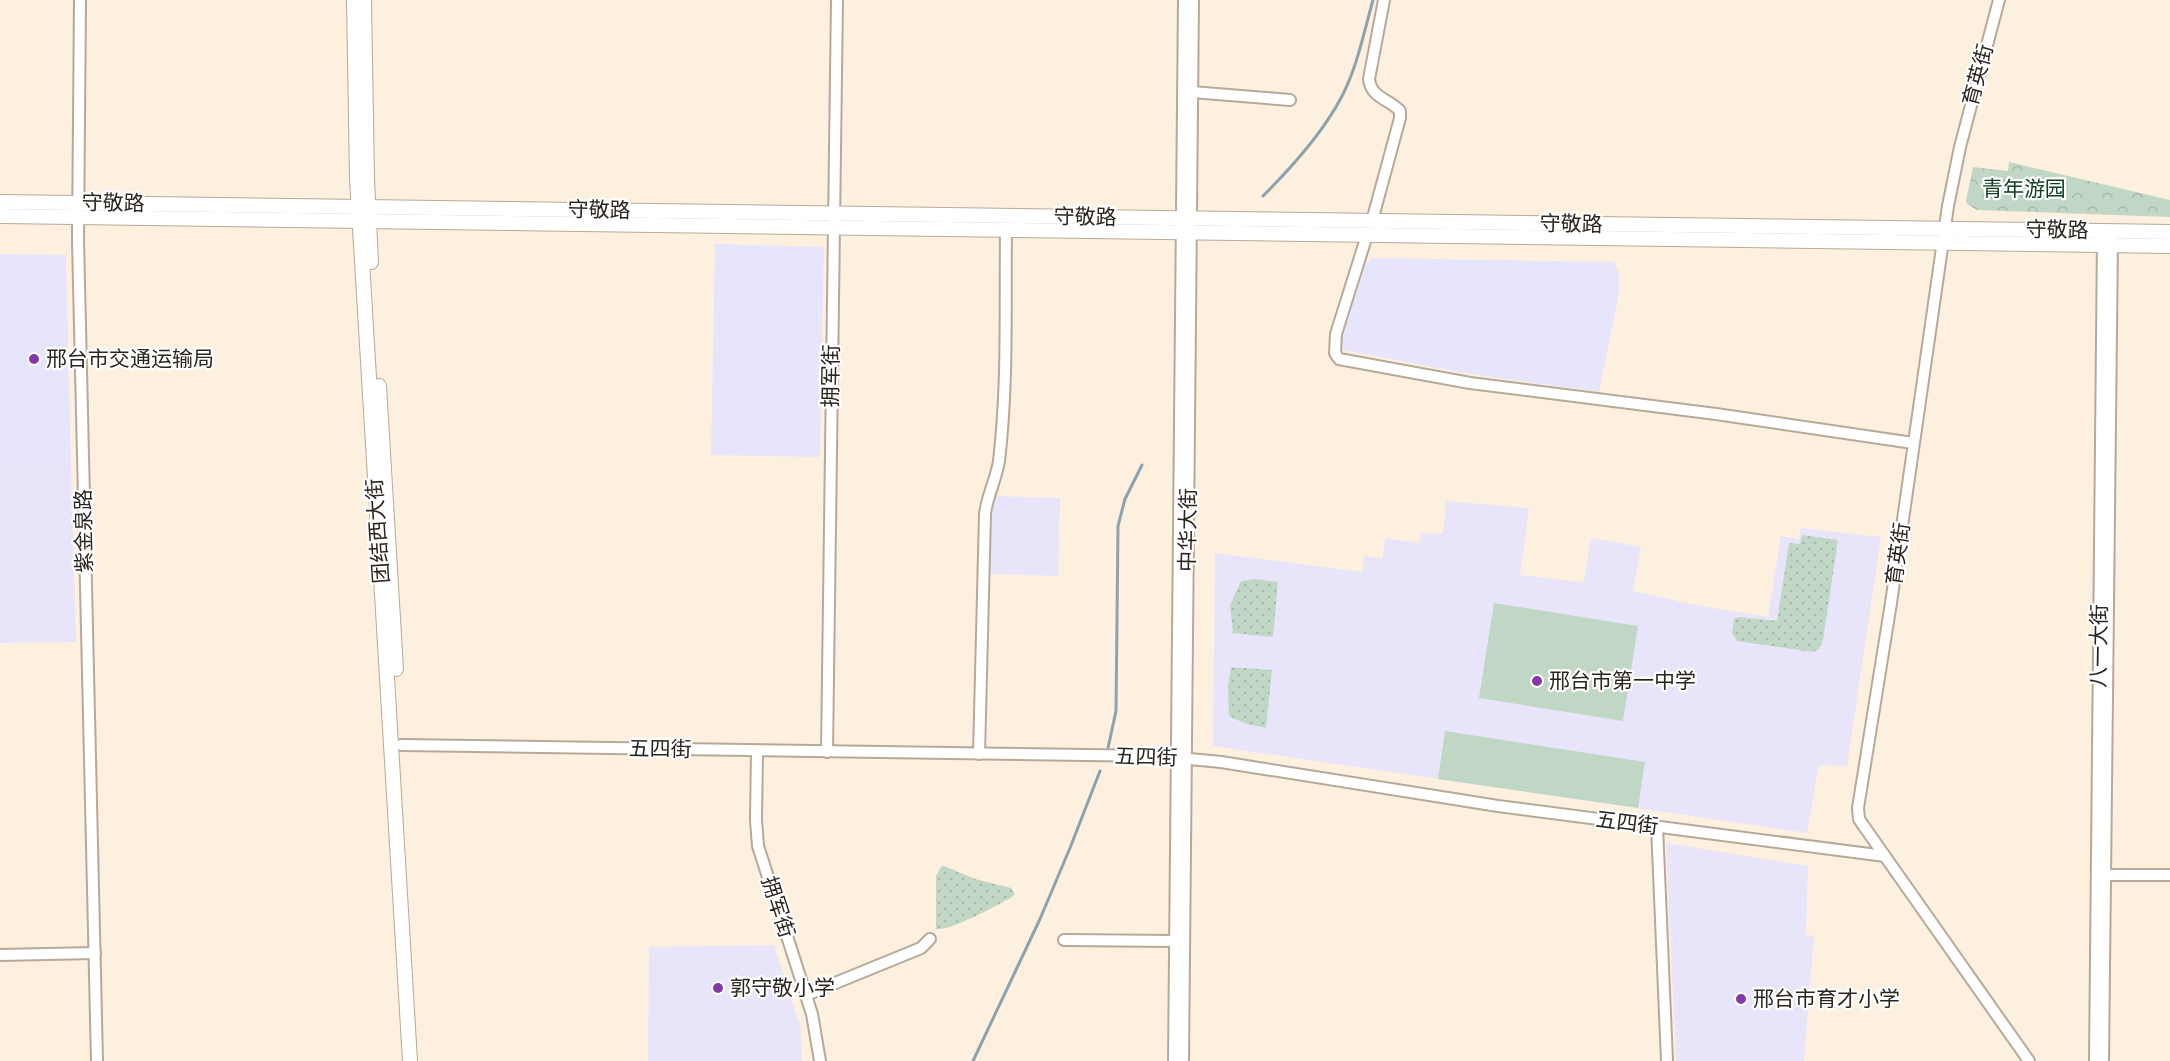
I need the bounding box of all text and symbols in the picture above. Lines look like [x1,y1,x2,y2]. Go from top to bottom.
street label: 育英街 [1957,41,1998,109]
park label: 青年游园 [1982,176,2066,201]
street label: 守敬路 [81,189,145,216]
street label: 守敬路 [567,196,631,223]
street label: 守敬路 [1053,203,1117,230]
street label: 守敬路 [1539,210,1603,237]
street label: 守敬路 [2025,216,2089,243]
street label: 拥军街 [817,344,844,408]
place label: 邢台市交通运输局 [46,346,214,371]
marker: 邢台市交通运输局 [27,352,41,366]
street label: 团结西大街 [361,478,394,584]
street label: 中华大街 [1174,488,1201,572]
street label: 紫金泉路 [70,489,97,573]
street label: 育英街 [1881,521,1914,587]
street label: 八一大街 [2085,604,2112,688]
place label: 邢台市第一中学 [1549,668,1696,693]
marker: 邢台市第一中学 [1530,674,1544,688]
street label: 五四街 [628,735,692,762]
street label: 五四街 [1114,743,1178,770]
street label: 五四街 [1594,806,1660,839]
street label: 拥军街 [757,873,800,941]
place label: 郭守敬小学 [730,975,835,1000]
marker: 郭守敬小学 [711,981,725,995]
place label: 邢台市育才小学 [1753,986,1900,1011]
marker: 邢台市育才小学 [1734,992,1748,1006]

